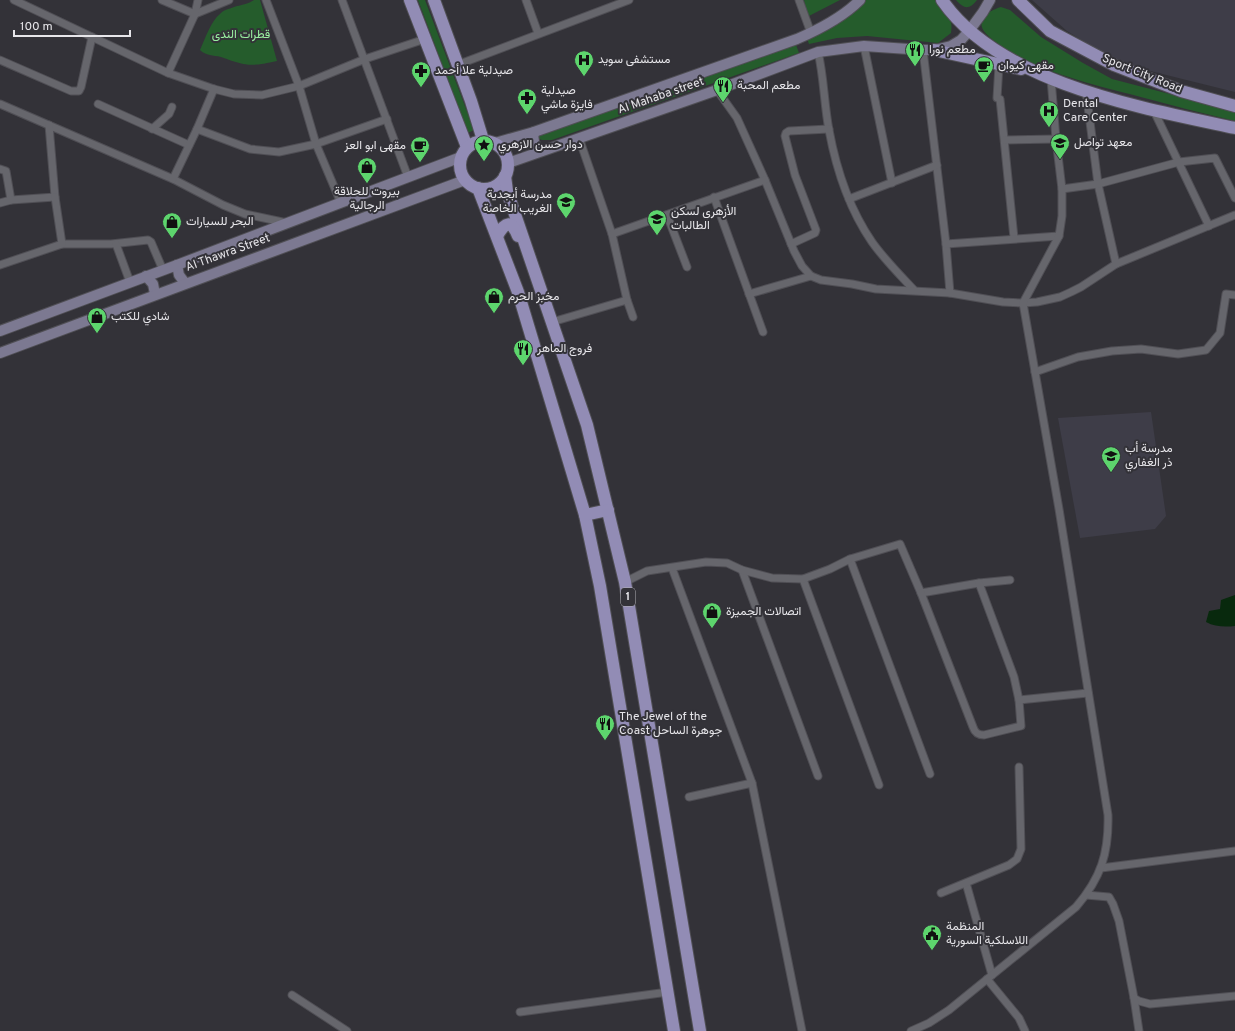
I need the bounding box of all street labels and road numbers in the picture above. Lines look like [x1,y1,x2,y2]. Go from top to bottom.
street label: Sport City Road [1100,51,1184,97]
street label: Al Mahaba street [616,74,706,118]
street label: Al Thawra Street [184,230,272,276]
road number: 1 [621,588,635,606]

